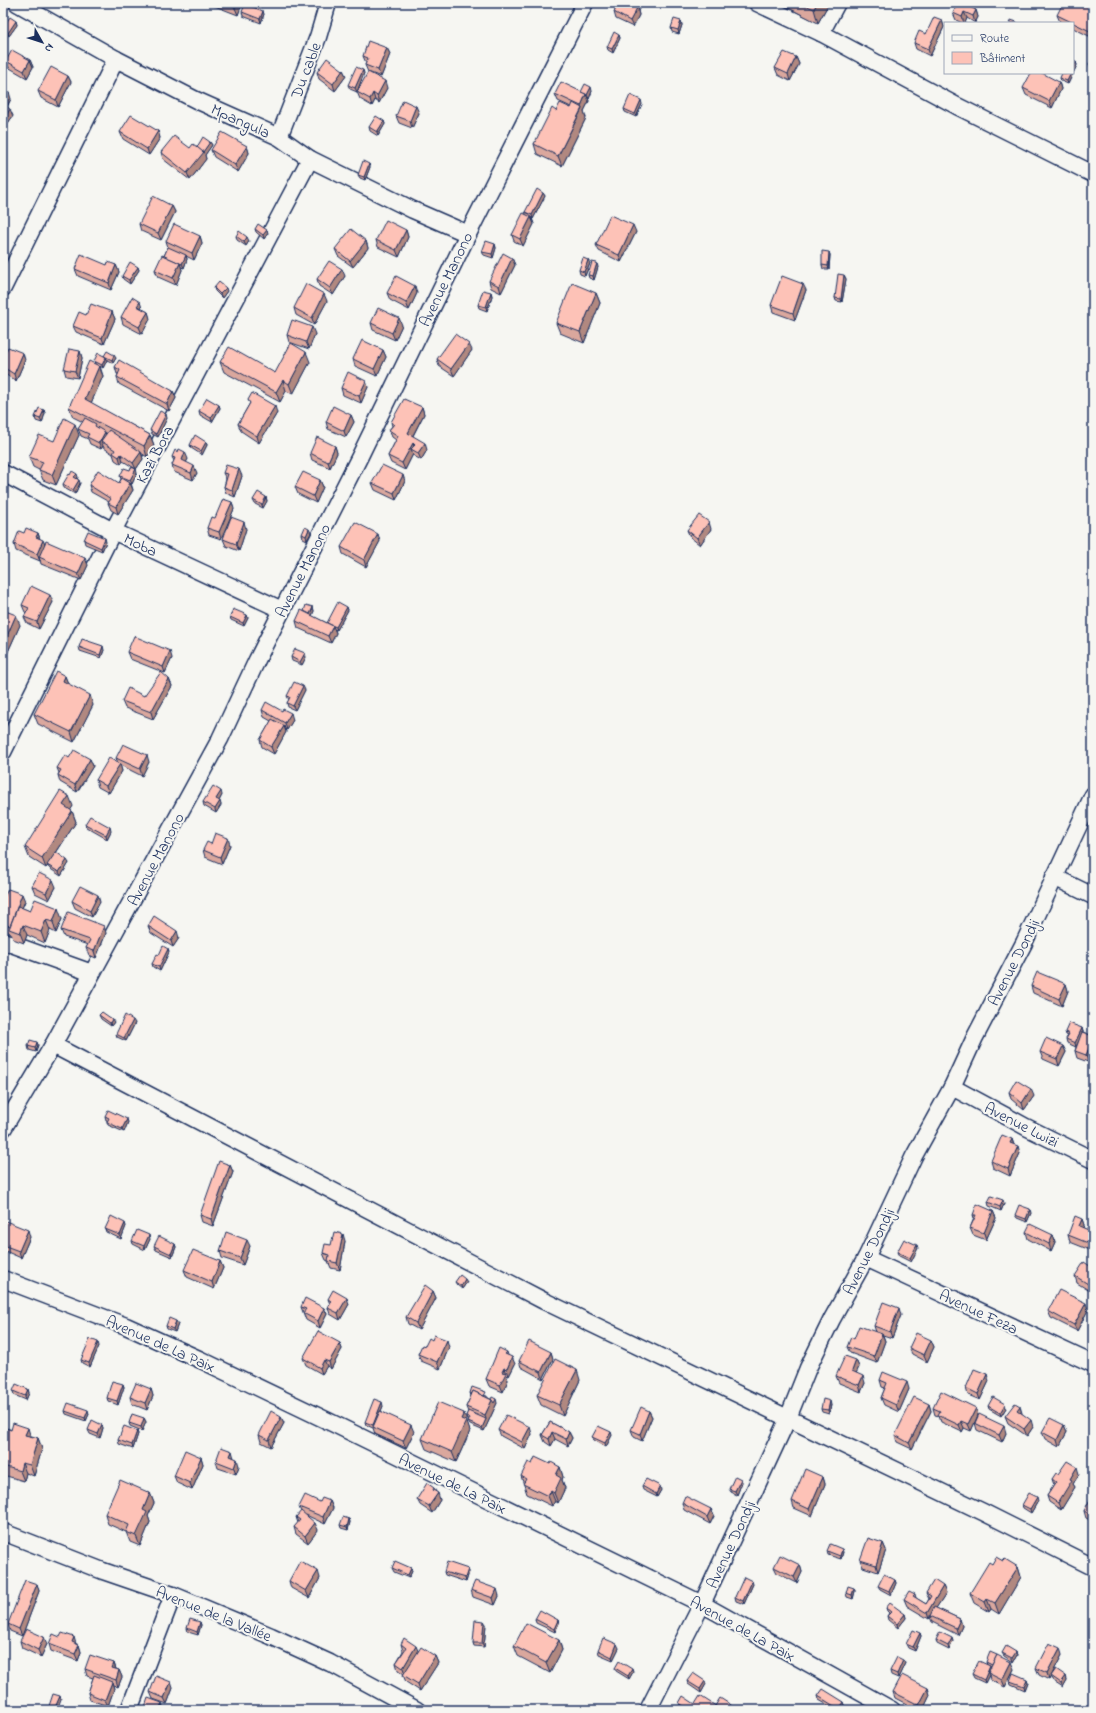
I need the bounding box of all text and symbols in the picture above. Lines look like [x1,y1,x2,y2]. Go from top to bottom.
north arrow [22,22,62,62]
legend [944,22,1074,74]
text: Route [980,30,1010,48]
street label: Du cable [285,38,329,103]
text: N [40,40,58,56]
text: Bâtiment [979,50,1025,68]
street label: Mpangula [207,98,274,146]
street label: Avenue Manono [414,229,480,331]
street label: Kazi Bora [130,422,181,488]
street label: Avenue Manono [270,520,338,622]
street label: Moba [119,528,161,564]
street label: Avenue Manono [122,809,191,911]
street label: Avenue Dondji [983,915,1047,1011]
street label: Avenue Lwizi [980,1097,1063,1155]
street label: Avenue Dondji [838,1204,902,1300]
street label: Avenue Feza [935,1284,1022,1342]
street label: Avenue de La Paix [102,1310,219,1380]
street label: Avenue de La Paix [394,1448,510,1521]
street label: Avenue Dondji [701,1497,763,1593]
street label: Avenue de la Vallée [152,1581,276,1649]
street label: Avenue de La Paix [685,1591,799,1669]

